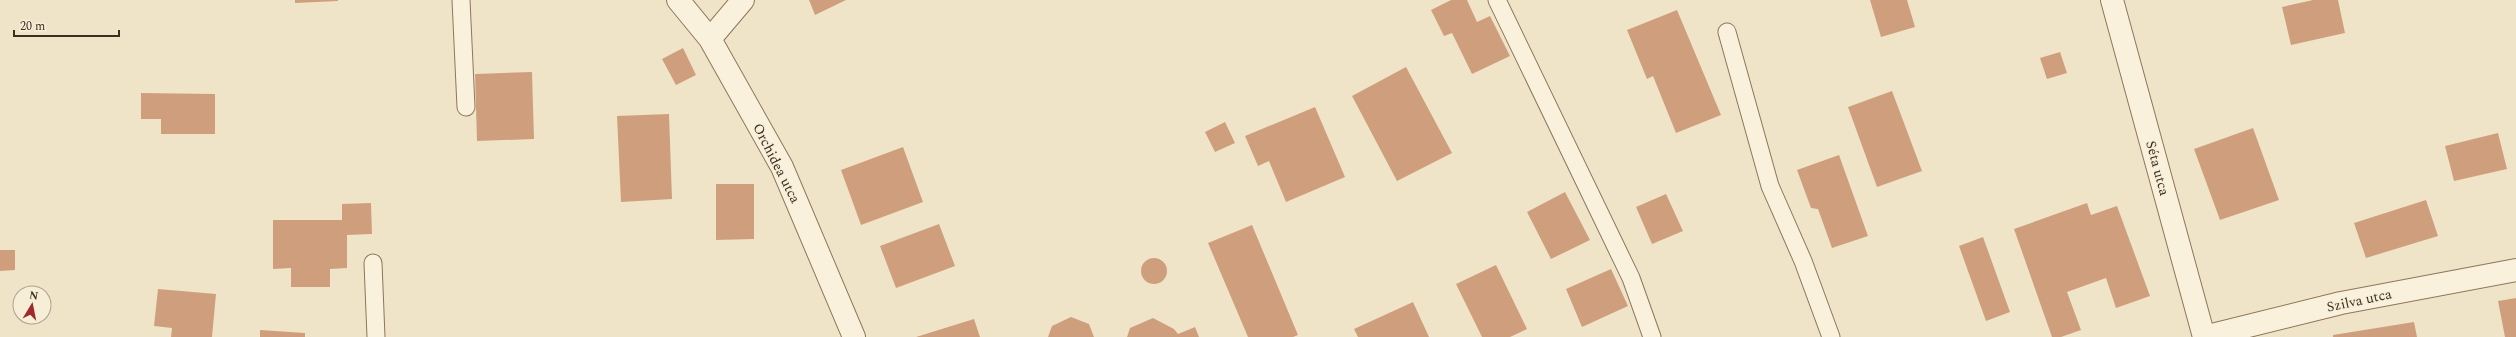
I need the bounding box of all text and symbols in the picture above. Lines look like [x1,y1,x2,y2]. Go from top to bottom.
scale bar [14,12,119,38]
text: 20 m [20,17,45,36]
street label: Orchidea utca [747,120,806,207]
street label: Séta utca [2140,138,2175,198]
street label: Szilva utca [2325,283,2394,318]
north arrow [12,285,52,325]
text: N [28,286,40,305]

